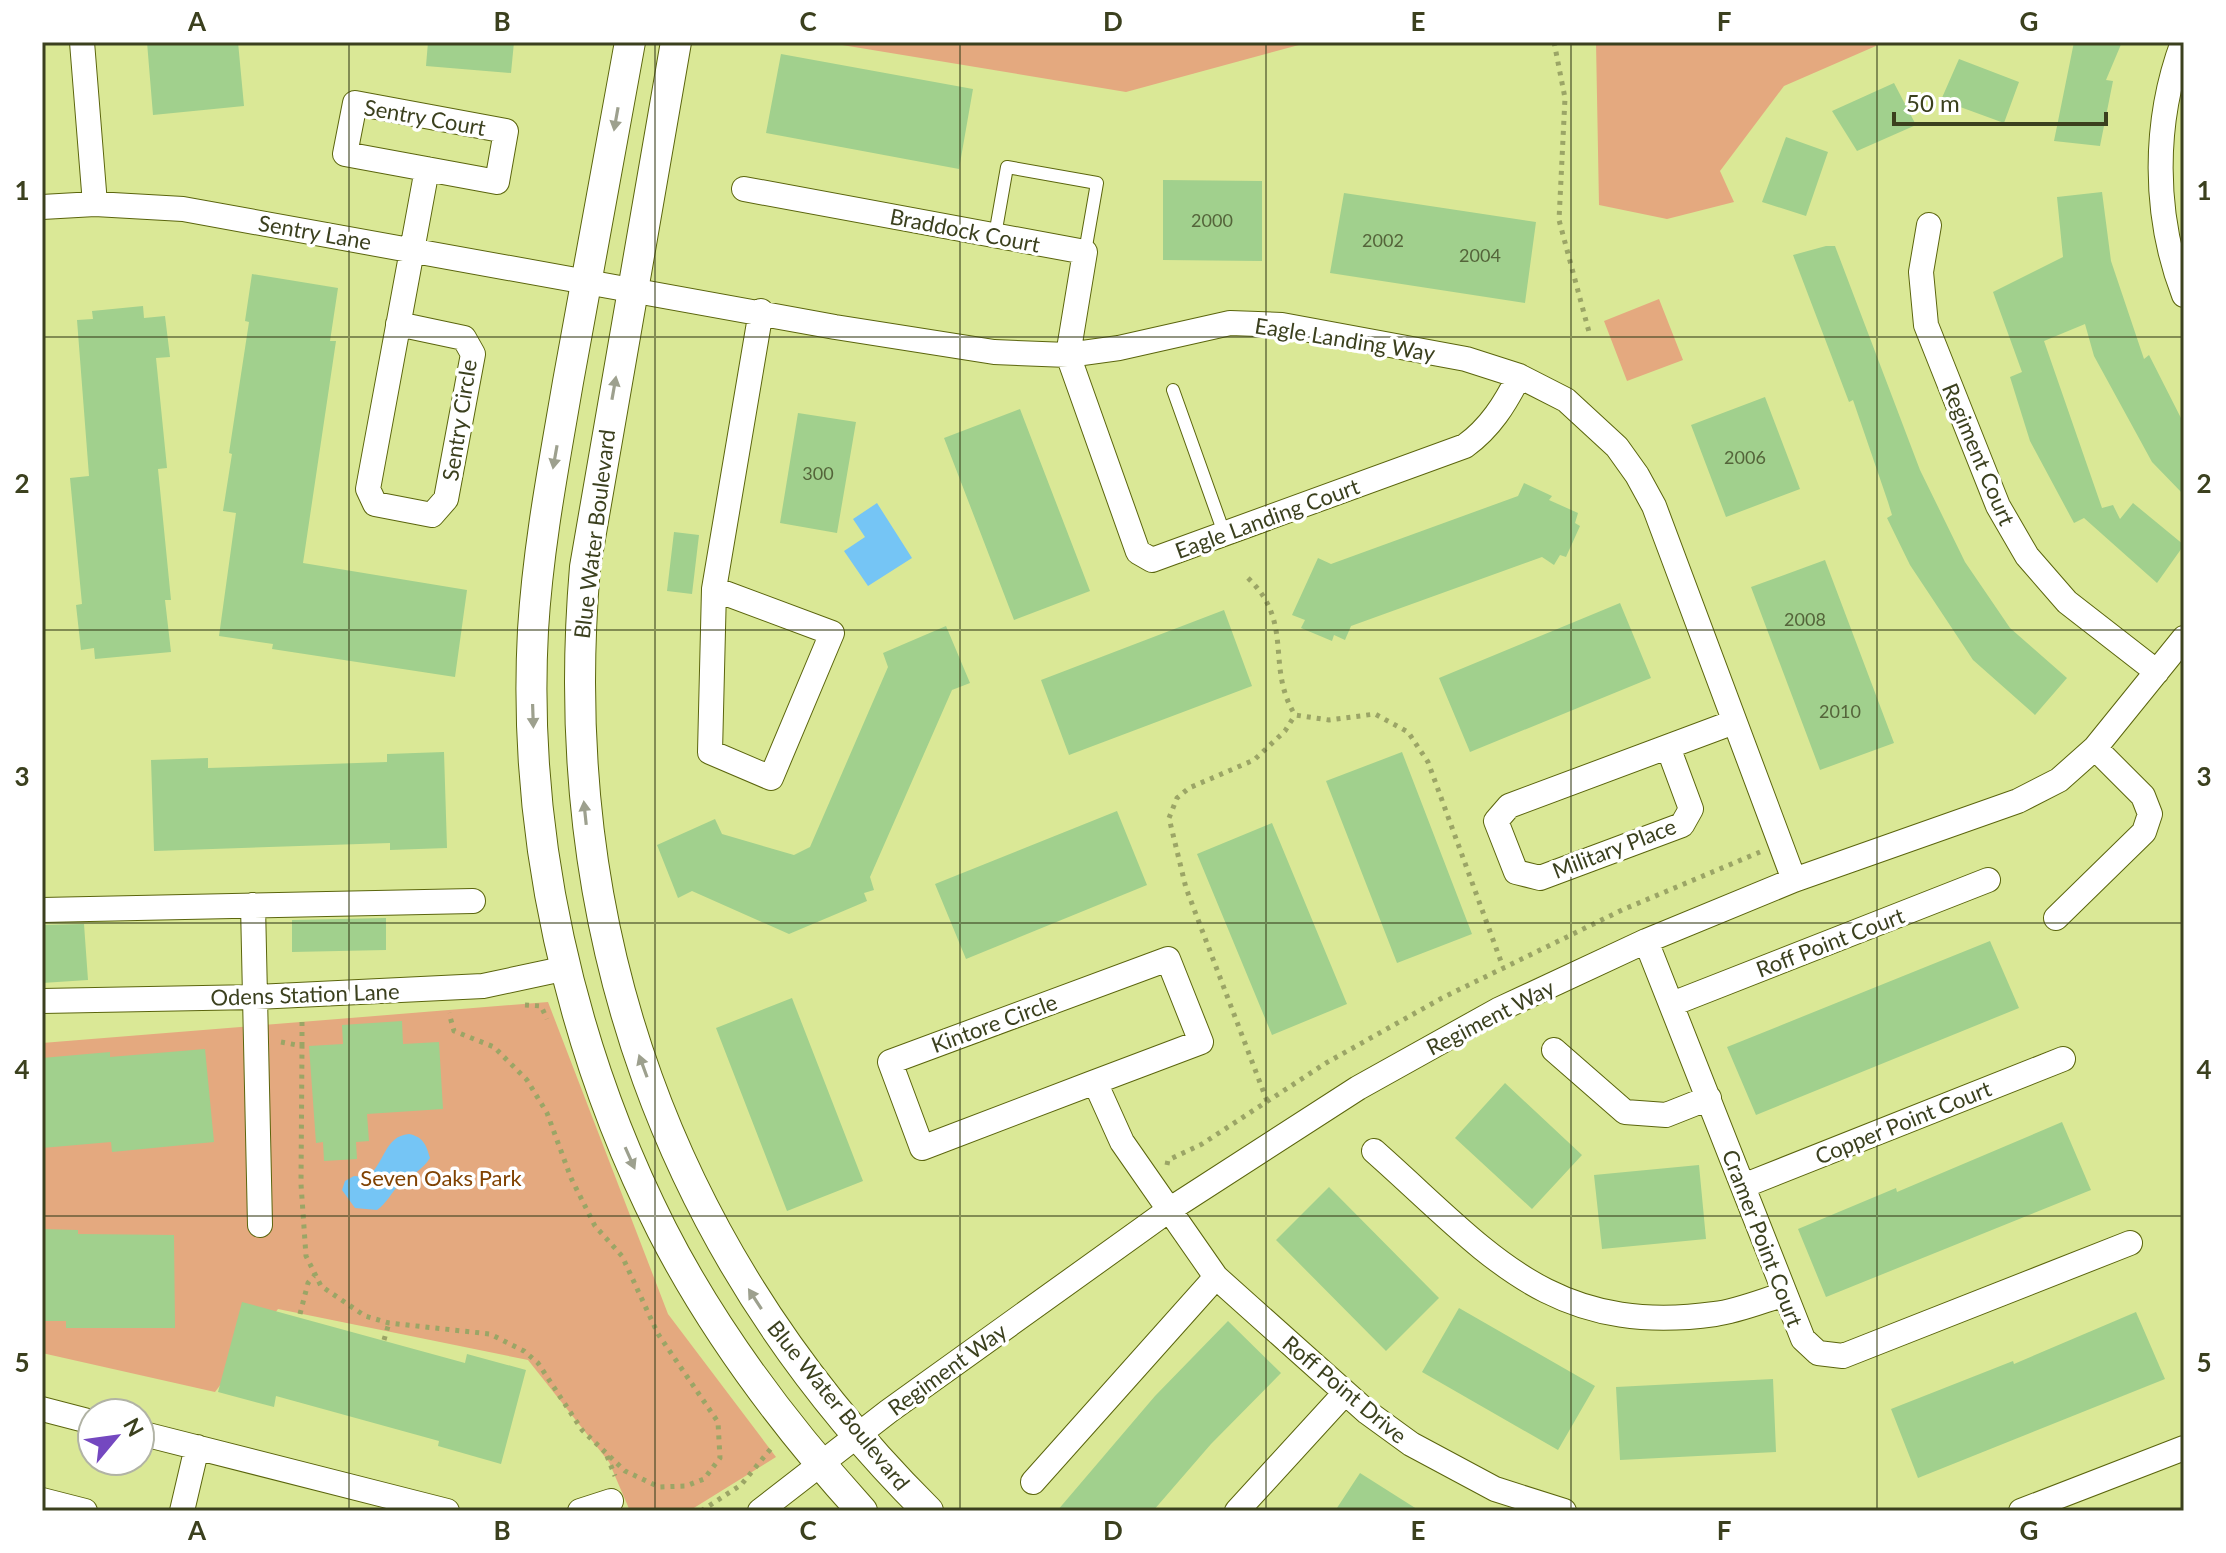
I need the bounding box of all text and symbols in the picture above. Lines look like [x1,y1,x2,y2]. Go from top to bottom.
text: A [187,5,207,37]
text: B [493,5,511,37]
text: C [799,5,817,37]
text: D [1103,5,1123,37]
text: E [1411,5,1425,37]
text: F [1717,5,1731,37]
text: G [2020,5,2038,37]
scale bar [1894,76,2106,126]
text: 50 m [1906,88,1960,117]
street label: Sentry Court [362,93,488,141]
one-way arrow [609,106,621,131]
text: 1 [14,174,30,206]
text: 1 [2196,174,2212,206]
street label: Braddock Court [888,202,1042,258]
street label: Sentry Lane [256,209,374,255]
house number: 2000 [1191,209,1233,231]
house number: 2002 [1362,229,1404,251]
house number: 2004 [1459,244,1501,266]
street label: Eagle Landing Way [1253,311,1438,367]
street label: Sentry Circle [436,357,482,483]
one-way arrow [608,375,620,400]
street label: Regiment Court [1937,379,2021,529]
street label: Blue Water Boulevard [568,428,620,640]
one-way arrow [548,445,560,470]
house number: 2006 [1724,446,1766,468]
house number: 300 [802,462,834,484]
text: 2 [14,467,30,499]
text: 2 [2196,467,2212,499]
street label: Eagle Landing Court [1171,472,1363,564]
house number: 2008 [1784,608,1826,630]
house number: 2010 [1819,700,1861,722]
one-way arrow [527,704,539,729]
text: 3 [14,760,30,792]
text: 3 [2196,760,2212,792]
one-way arrow [579,800,592,825]
street label: Military Place [1548,812,1680,884]
street label: Roff Point Court [1752,901,1908,983]
street label: Regiment Way [1421,973,1559,1061]
street label: Odens Station Lane [210,977,400,1011]
street label: Kintore Circle [927,988,1061,1058]
text: 4 [14,1053,30,1085]
text: 4 [2196,1053,2212,1085]
one-way arrow [636,1054,649,1078]
street label: Copper Point Court [1811,1074,1995,1170]
street label: Cramer Point Court [1717,1146,1809,1330]
one-way arrow [623,1147,637,1170]
park label: Seven Oaks Park [360,1164,523,1191]
one-way arrow [748,1289,763,1310]
street label: Blue Water Boulevard [762,1315,916,1495]
street label: Regiment Way [882,1317,1012,1421]
street label: Roff Point Drive [1277,1329,1413,1449]
text: 5 [14,1346,30,1378]
text: 5 [2196,1346,2212,1378]
north arrow [76,1397,156,1477]
text: N [118,1413,150,1441]
text: A [187,1514,207,1546]
text: B [493,1514,511,1546]
text: C [799,1514,817,1546]
text: D [1103,1514,1123,1546]
text: E [1411,1514,1425,1546]
text: F [1717,1514,1731,1546]
text: G [2020,1514,2038,1546]

